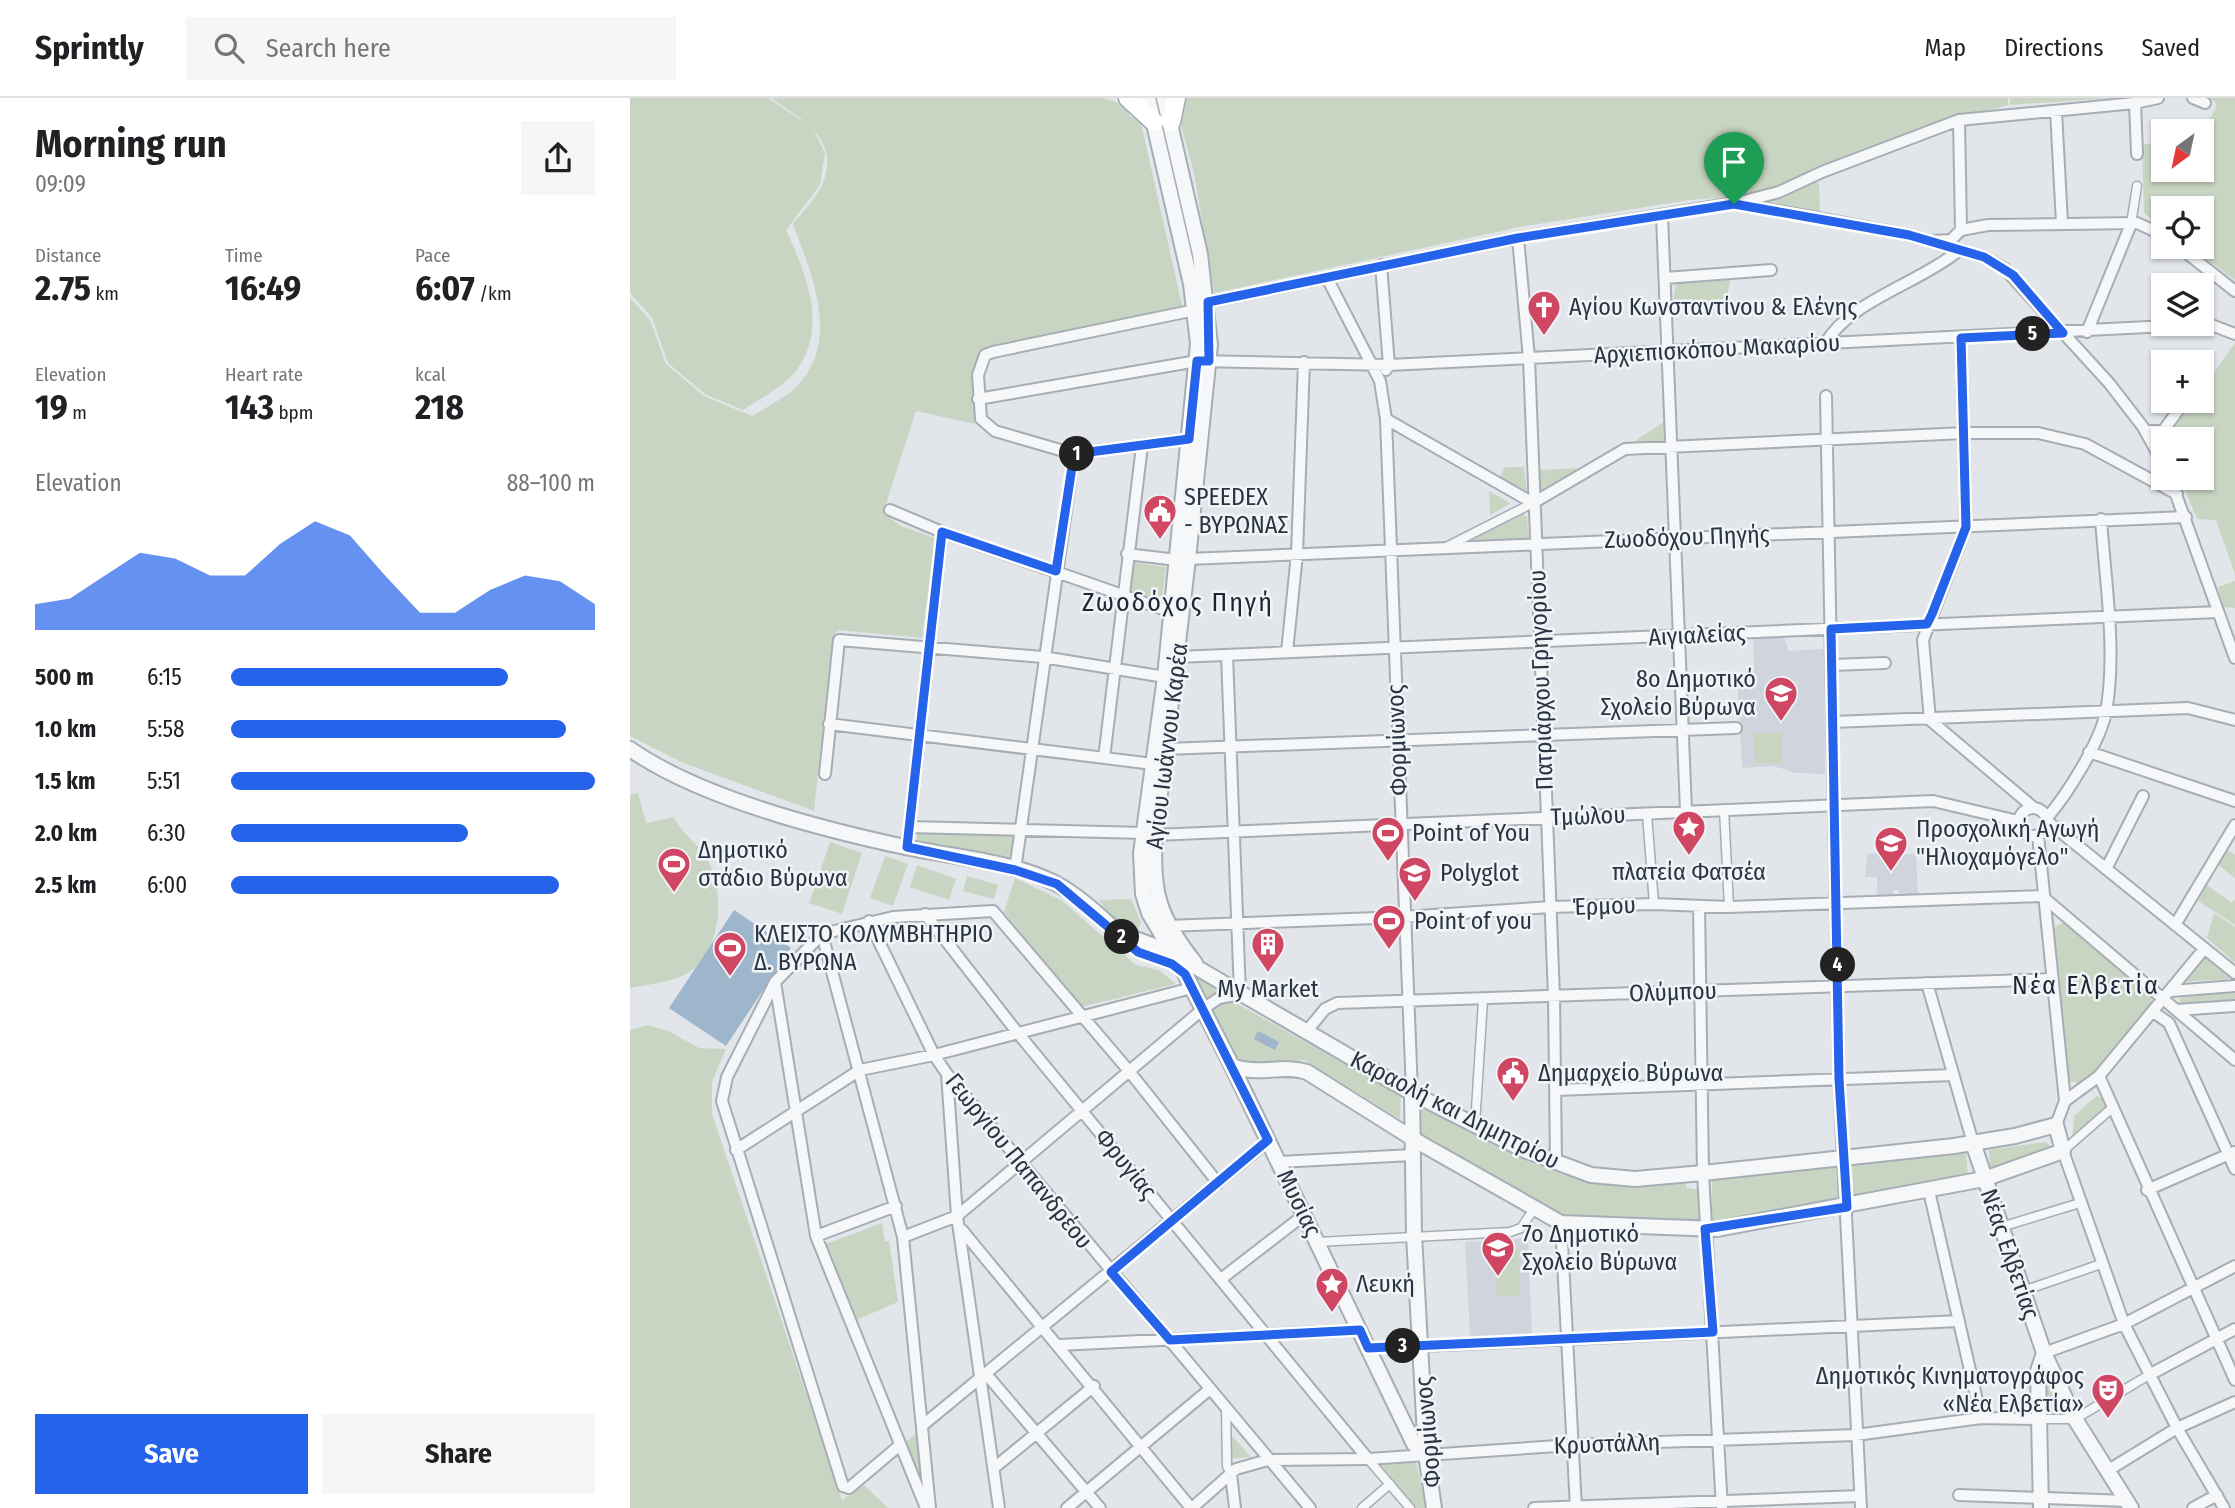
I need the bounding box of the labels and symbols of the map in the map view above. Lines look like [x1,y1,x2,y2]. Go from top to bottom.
north arrow [2151,119,2214,182]
pin [1704,132,1764,204]
church icon: Αγίου Κωνσταντίνου & Ελένης [1525,288,1563,337]
place label: Αγίου Κωνσταντίνου & Ελένης [1569,293,1857,321]
pin: 5 [2016,316,2050,352]
street label: Αρχιεπισκόπου Μακαρίου [1593,329,1841,369]
pin: 1 [1060,436,1094,472]
place label: SPEEDEX - ΒΥΡΩΝΑΣ [1184,483,1288,539]
public building icon: SPEEDEX - ΒΥΡΩΝΑΣ [1141,492,1179,541]
street label: Ζωοδόχου Πηγής [1604,520,1770,554]
street label: Πατριάρχου Γρηγορίου [1523,569,1559,791]
district label: Ζωοδόχος Πηγή [1082,587,1274,618]
street label: Αιγιαλείας [1648,618,1746,652]
street label: Αγίου Ιωάννου Καρέα [1140,641,1194,851]
place label: 8ο Δημοτικό Σχολείο Βύρωνα [1601,665,1756,721]
school or university icon: 8ο Δημοτικό Σχολείο Βύρωνα [1762,674,1800,723]
street label: Φορμίωνος [1381,684,1413,796]
street label: Τμώλου [1550,801,1626,831]
place icon: πλατεία Φατσέα [1670,808,1708,857]
sports icon: Point of You [1369,814,1407,863]
place label: Προσχολική Αγωγή "Ηλιοχαμόγελο" [1916,815,2099,871]
place label: Point of You [1412,819,1530,847]
school or university icon: Προσχολική Αγωγή "Ηλιοχαμόγελο" [1872,824,1910,873]
place label: Δημοτικό στάδιο Βύρωνα [698,836,848,892]
sports icon: Δημοτικό στάδιο Βύρωνα [655,845,693,894]
school or university icon: Polyglot [1396,854,1434,903]
place label: πλατεία Φατσέα [1612,858,1766,886]
place label: Polyglot [1440,859,1519,887]
street label: Έρμου [1572,891,1636,921]
sports icon: Point of you [1370,902,1408,951]
place label: Point of you [1414,907,1532,935]
place label: ΚΛΕΙΣΤΟ ΚΟΛΥΜΒΗΤΗΡΙΟ Δ. ΒΥΡΩΝΑ [754,920,993,976]
pin: 2 [1105,920,1140,954]
building icon: My Market [1249,925,1287,974]
sports icon: ΚΛΕΙΣΤΟ ΚΟΛΥΜΒΗΤΗΡΙΟ Δ. ΒΥΡΩΝΑ [711,929,749,978]
pin: 4 [1820,948,1856,982]
district label: Νέα Ελβετία [2012,970,2160,1001]
place label: My Market [1217,975,1319,1003]
street label: Ολύμπου [1629,976,1717,1008]
street label: Καραολή και Δημητρίου [1346,1045,1564,1175]
public building icon: Δημαρχείο Βύρωνα [1494,1054,1532,1103]
place label: Δημαρχείο Βύρωνα [1538,1059,1723,1087]
street label: Γεωργίου Παπανδρέου [940,1068,1098,1254]
street label: Φρυγίας [1089,1123,1163,1205]
street label: Μυσίας [1271,1165,1327,1241]
street label: Νέας Ελβετίας [1975,1185,2045,1323]
place label: 7ο Δημοτικό Σχολείο Βύρωνα [1522,1220,1677,1276]
school or university icon: 7ο Δημοτικό Σχολείο Βύρωνα [1479,1229,1517,1278]
place icon: Λευκή [1313,1265,1351,1314]
place label: Λευκή [1356,1270,1415,1298]
pin: 3 [1386,1328,1420,1364]
place label: Δημοτικός Κινηματογράφος «Νέα Ελβετία» [1816,1362,2084,1418]
theatre icon: Δημοτικός Κινηματογράφος «Νέα Ελβετία» [2089,1371,2127,1420]
street label: Φορμίωνος [1409,1375,1447,1489]
street label: Κρυστάλλη [1553,1428,1661,1460]

